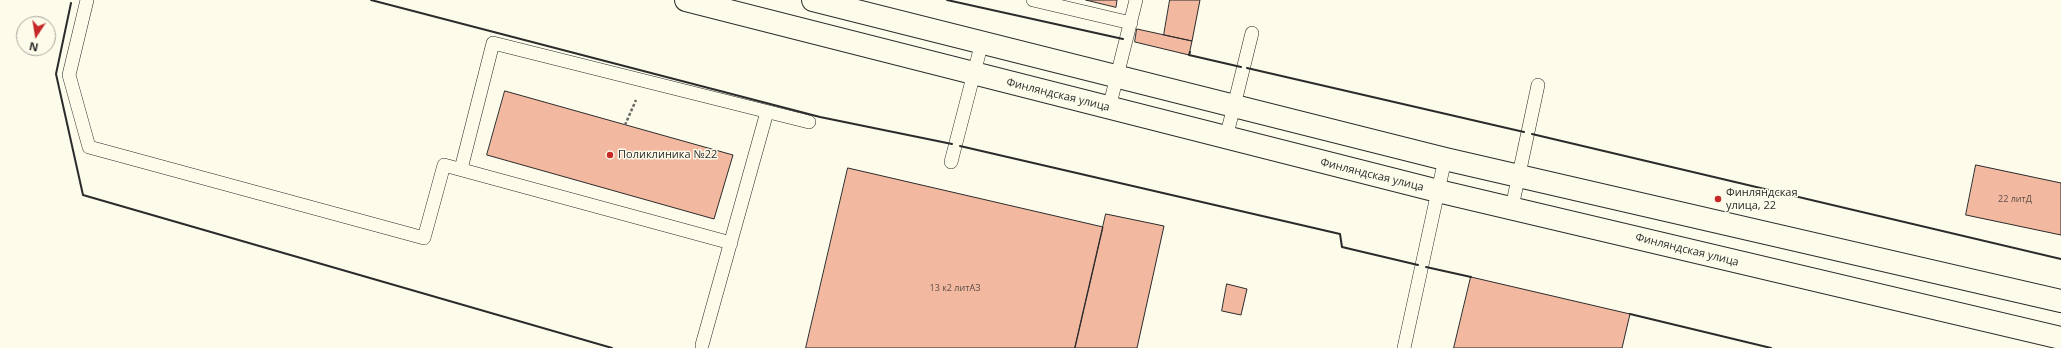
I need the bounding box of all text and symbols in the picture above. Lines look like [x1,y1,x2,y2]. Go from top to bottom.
north arrow [16,16,56,56]
text: N [28,39,40,56]
street label: Финляндская улица [1005,76,1111,114]
place label: Поликлиника №22 [618,148,717,162]
marker: Поликлиника №22 [605,150,615,160]
street label: Финляндская улица [1319,156,1425,194]
place label: Финляндская улица, 22 [1726,186,1798,212]
marker: Финляндская улица, 22 [1713,194,1723,204]
house number: 22 литД [1998,194,2032,204]
street label: Финляндская улица [1634,231,1740,269]
house number: 13 к2 литАЗ [930,283,980,293]

